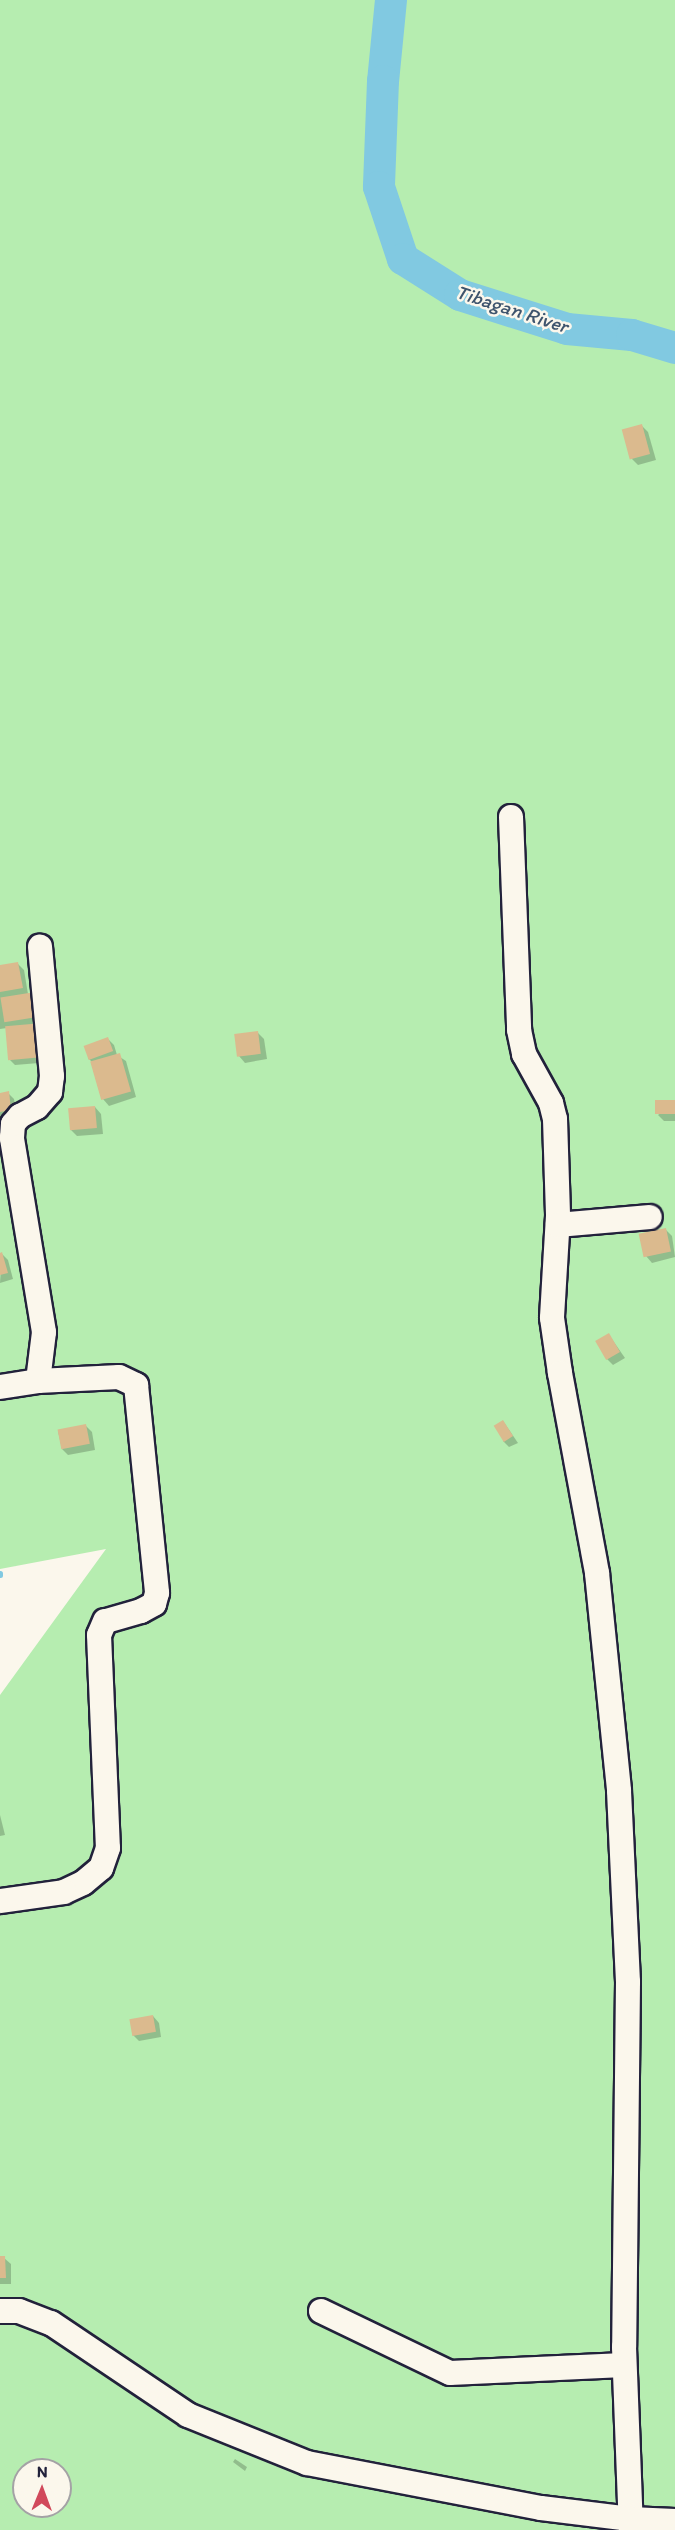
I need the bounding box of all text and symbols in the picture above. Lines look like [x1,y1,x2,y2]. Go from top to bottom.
water label: Tibagan River [453,280,571,338]
north arrow [12,2458,72,2518]
text: N [37,2462,48,2481]

